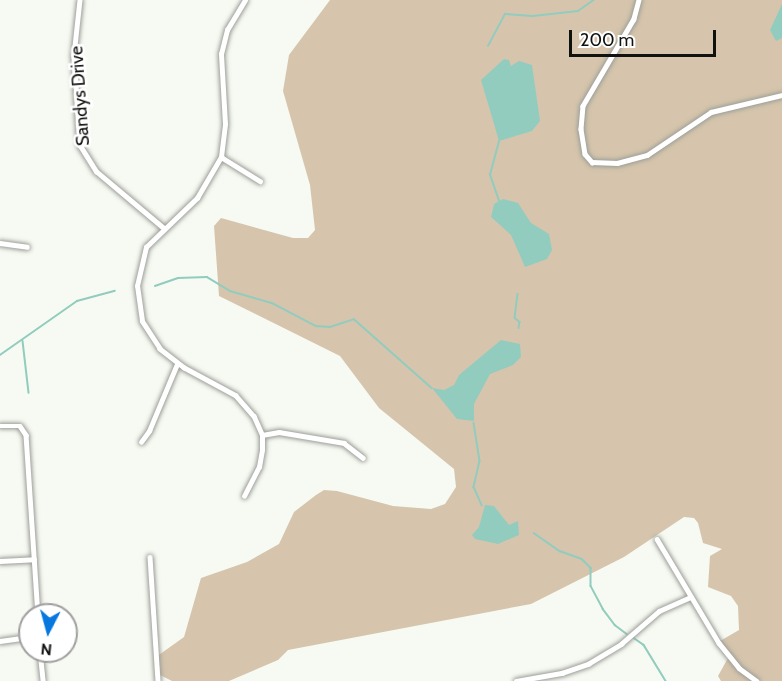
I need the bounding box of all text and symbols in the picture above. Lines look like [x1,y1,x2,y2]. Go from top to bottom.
scale bar [572,18,719,56]
text: 200 m [580,29,634,51]
street label: Sandys Drive [66,45,94,147]
north arrow [18,603,78,663]
text: N [40,639,53,659]

